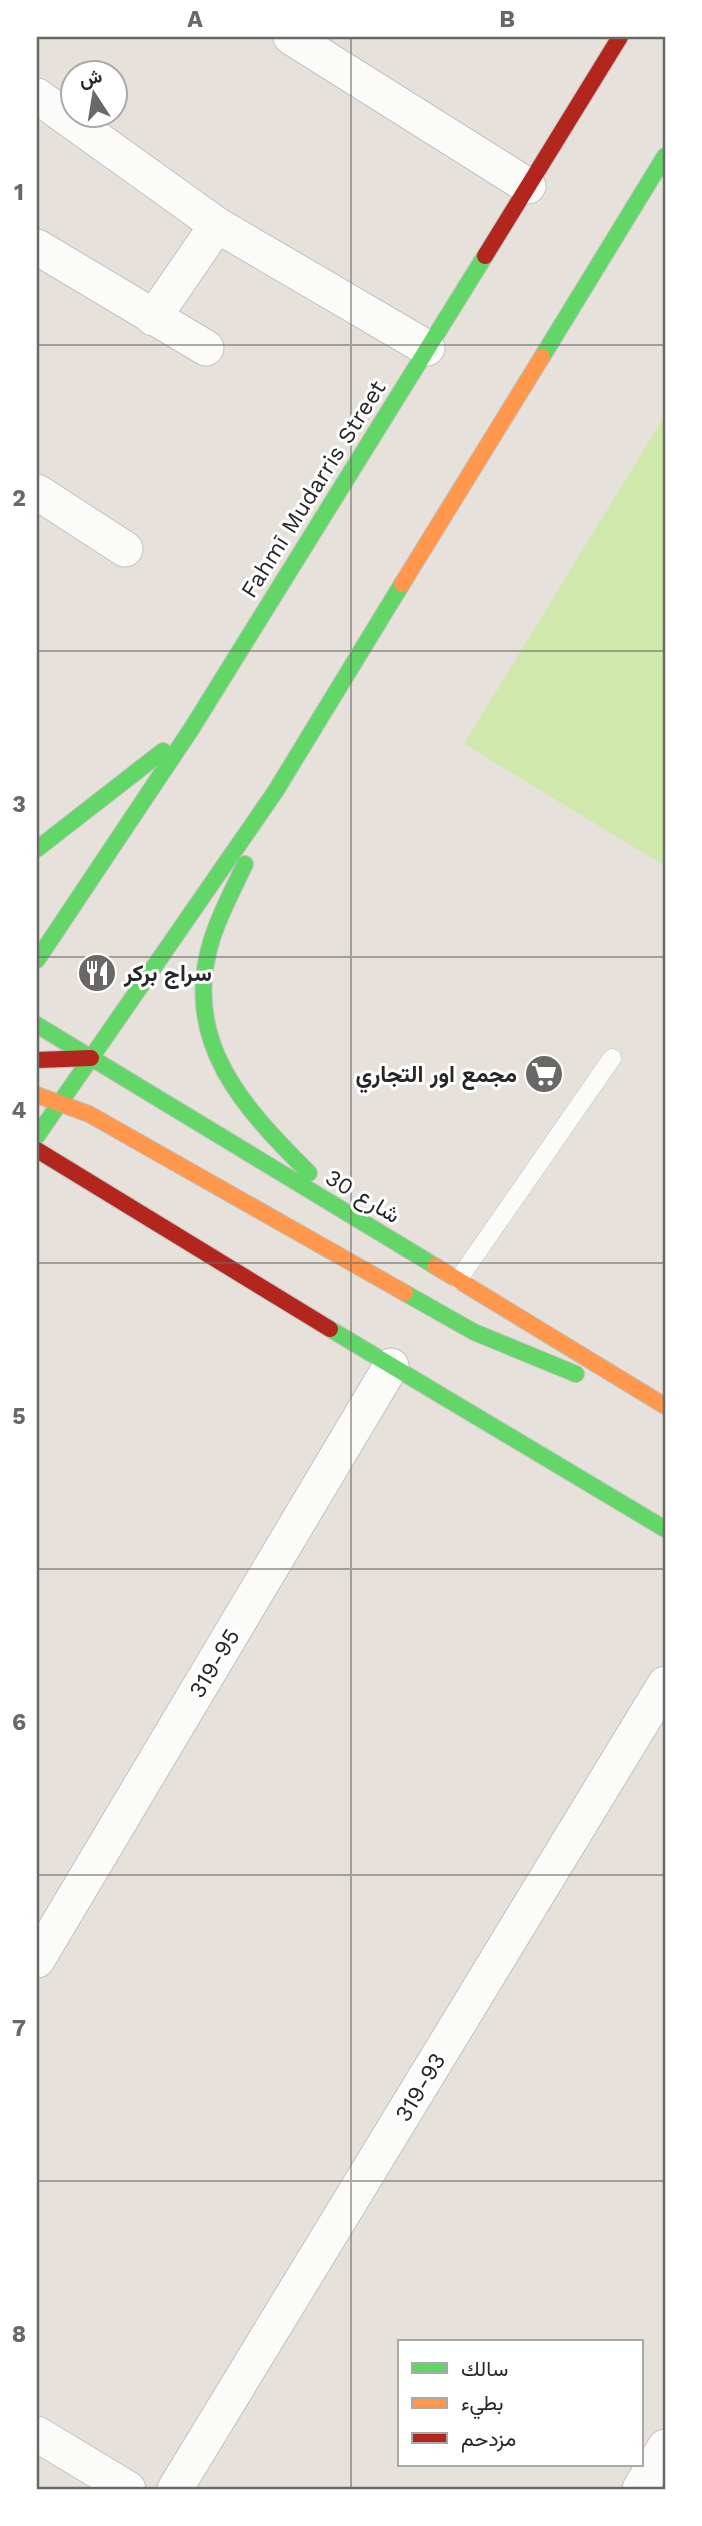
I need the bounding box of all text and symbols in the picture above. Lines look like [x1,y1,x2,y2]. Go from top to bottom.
text: A [187,6,203,33]
text: B [499,6,515,33]
north arrow [60,60,130,130]
text: ش [77,64,104,91]
text: 1 [14,179,24,206]
street label: Fahmī Mudarris Street [235,375,392,603]
text: 2 [12,485,26,512]
text: 3 [12,791,26,818]
restaurant icon: سراج بركر [76,952,118,994]
place label: سراج بركر [123,960,212,989]
supermarket icon: مجمع اور التجاري [523,1053,565,1095]
place label: مجمع اور التجاري [355,1061,517,1093]
text: 4 [12,1097,27,1124]
street label: شارع 30 [320,1164,405,1231]
text: 5 [12,1403,26,1430]
street label: 319-95 [183,1624,245,1703]
text: 6 [12,1709,26,1736]
text: 7 [12,2015,26,2042]
street label: 319-93 [389,2048,451,2126]
text: 8 [12,2321,26,2348]
legend [398,2340,642,2466]
text: سالك [461,2356,508,2381]
text: بطيء [461,2390,504,2420]
text: مزدحم [461,2426,516,2453]

